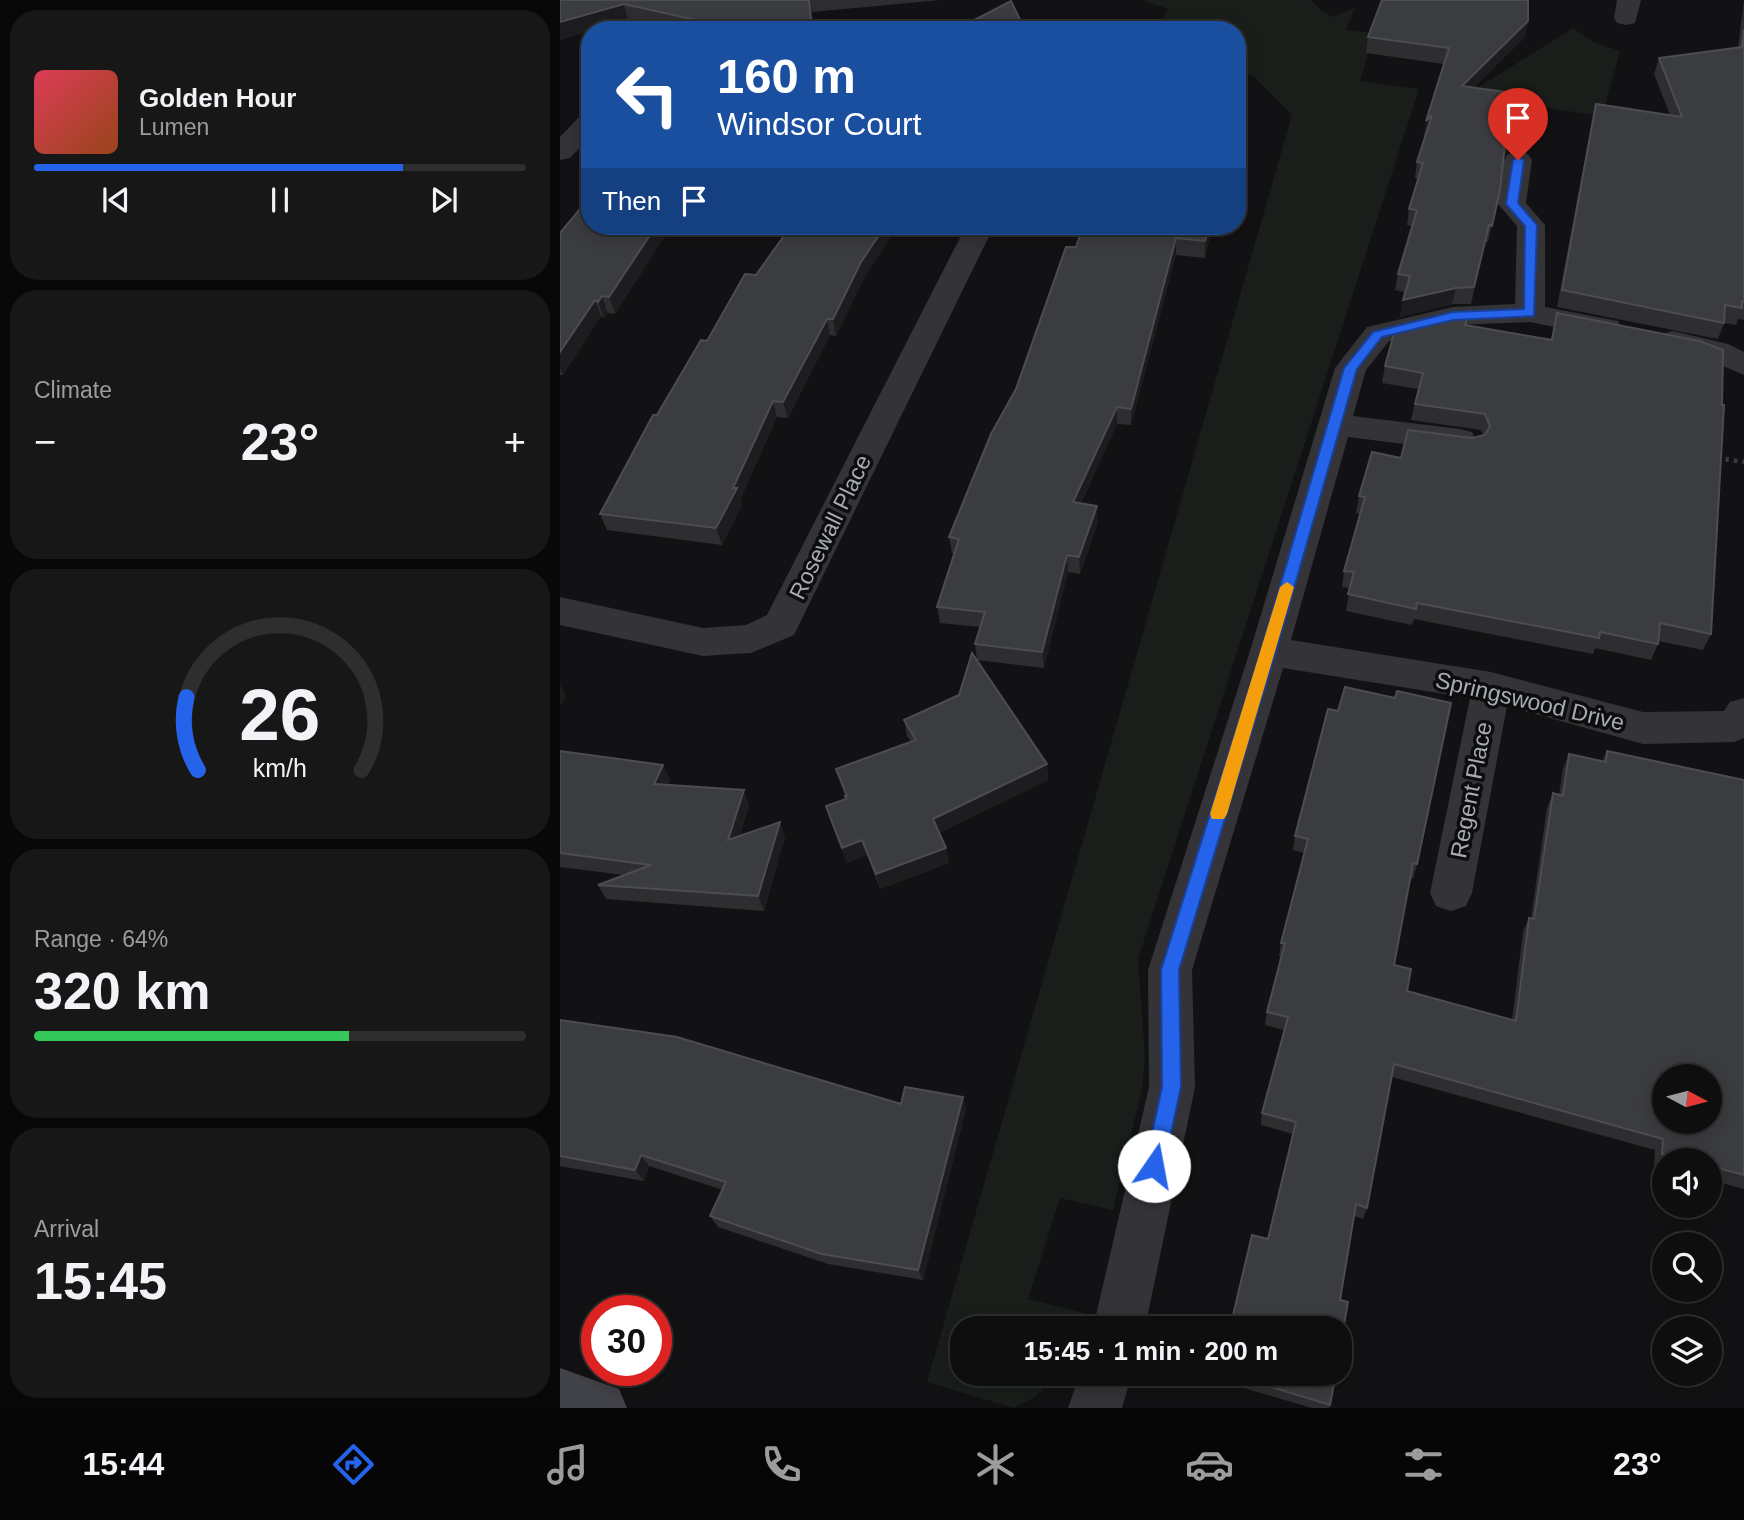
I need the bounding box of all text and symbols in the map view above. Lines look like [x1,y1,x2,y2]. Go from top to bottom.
icon: left [602,49,693,140]
text: 160 m [717,49,856,103]
text: Golden Hour [139,83,296,113]
pin [1488,88,1548,160]
icon: arrive [1499,99,1537,137]
text: Windsor Court [717,106,922,142]
text: Lumen [139,114,209,140]
icon: previous [97,181,135,219]
icon: pause [261,181,299,219]
icon: next [425,181,463,219]
icon: arrive [675,182,713,220]
text: Then [602,186,661,216]
text: Climate [34,377,112,403]
text: 23° [241,413,319,471]
text: − [34,421,56,463]
text: + [504,421,526,463]
street label: Rosewall Place [784,451,876,603]
street label: Springswood Drive [1433,667,1627,735]
text: 26 [240,674,320,755]
street label: Regent Place [1445,720,1497,860]
text: km/h [253,754,307,782]
text: Range · 64% [34,926,168,952]
text: 320 km [34,962,210,1020]
north arrow [1652,1064,1722,1134]
map controls [1652,1064,1722,1386]
position arrow [1117,1129,1191,1203]
button: sound [1652,1148,1722,1218]
text: Arrival [34,1216,99,1242]
button: search [1652,1232,1722,1302]
text: 15:45 [34,1252,167,1310]
speed limit sign: 30 [581,1295,672,1386]
button: layers [1652,1316,1722,1386]
text: 15:45 · 1 min · 200 m [1024,1336,1278,1366]
icon: directions [329,1440,378,1489]
icon: music [543,1440,592,1489]
icon: phone [757,1440,806,1489]
icon: climate [971,1440,1020,1489]
icon: car [1185,1440,1234,1489]
icon: filters [1399,1440,1448,1489]
text: 15:44 [82,1446,164,1482]
text: 23° [1613,1446,1662,1482]

